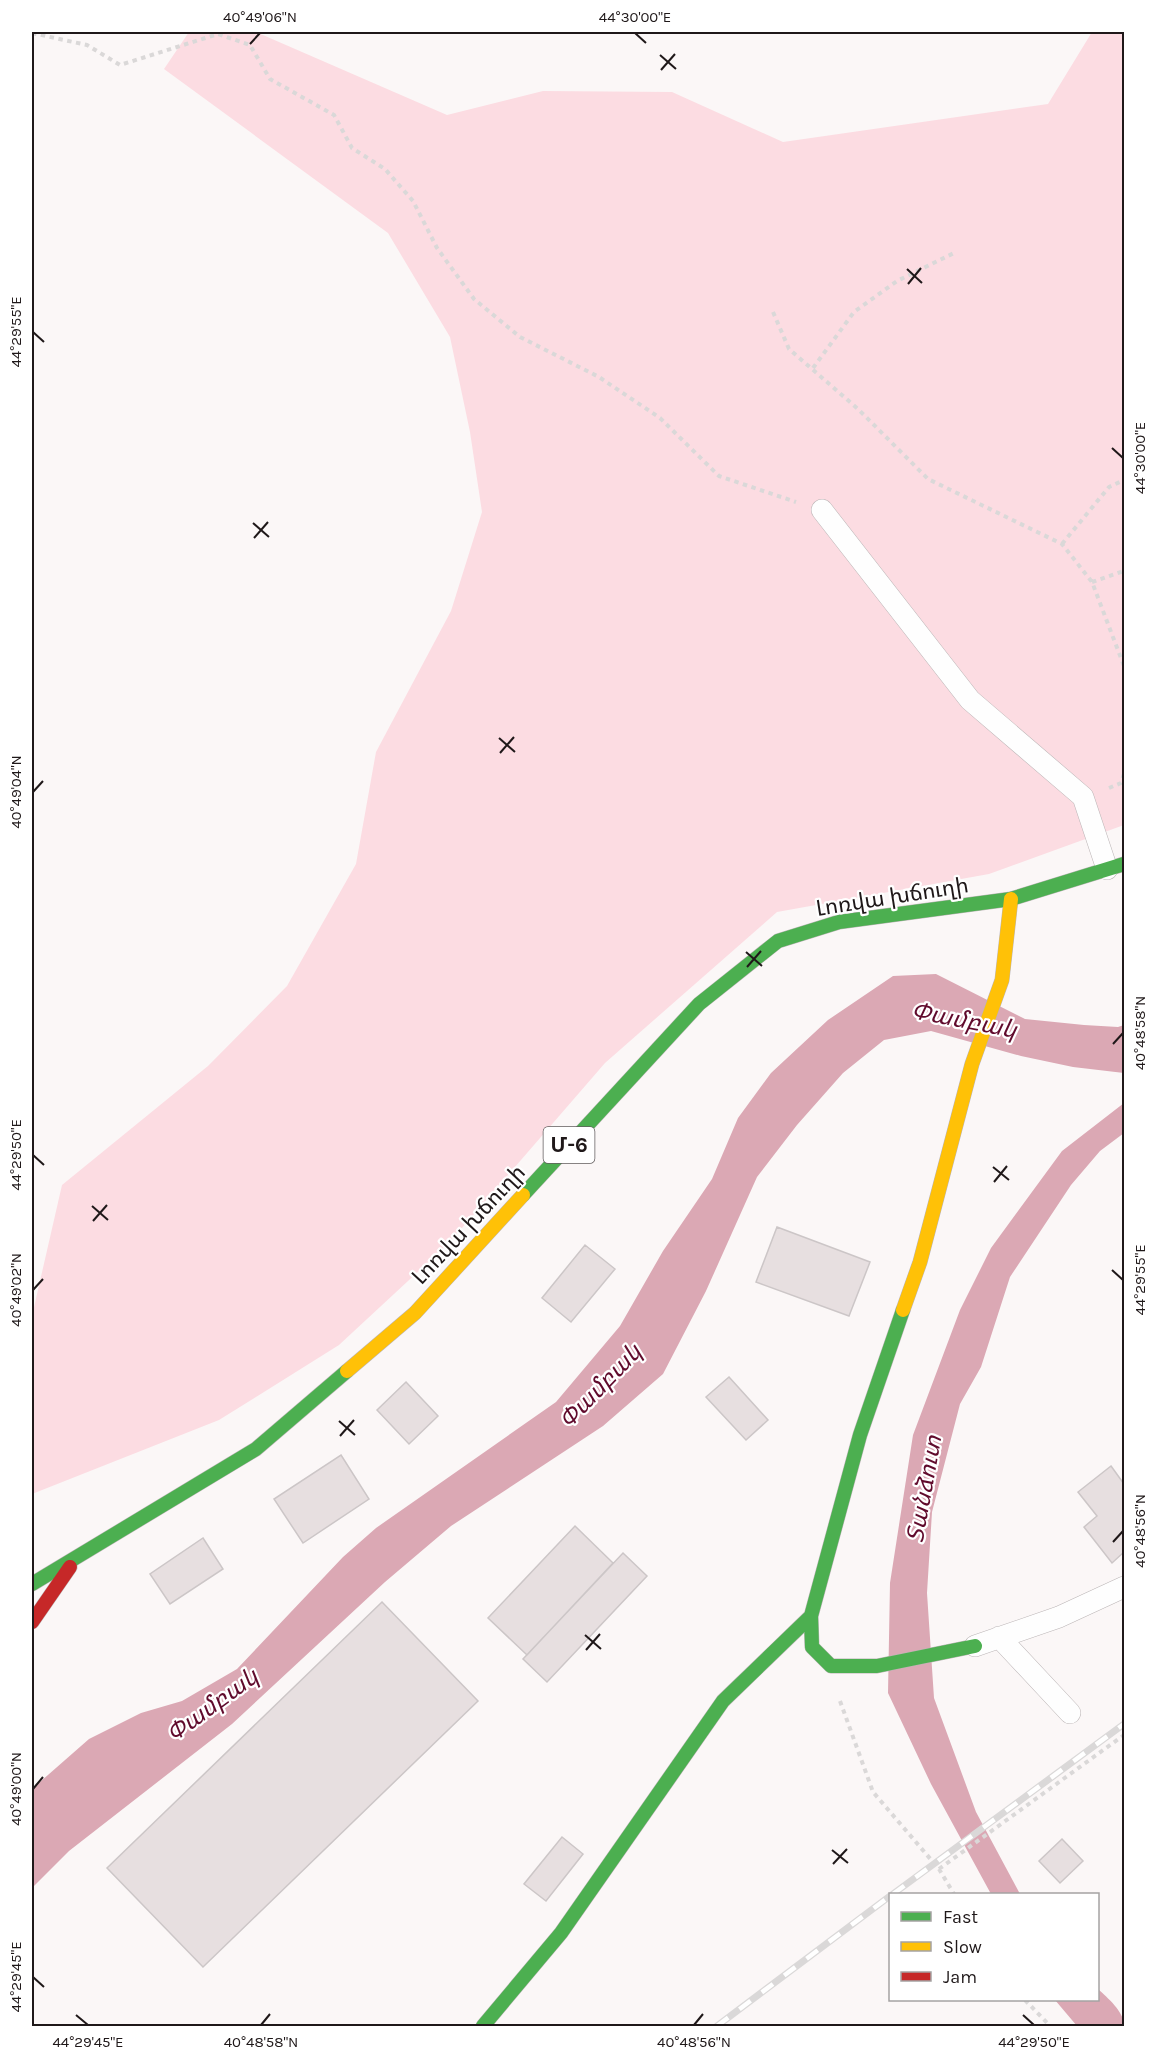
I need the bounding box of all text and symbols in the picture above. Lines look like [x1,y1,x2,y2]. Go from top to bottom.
text: 40°49'06"N [223,8,297,26]
text: 44°30'00"E [599,8,671,26]
text: 44°29'55"E [7,296,25,368]
text: 44°30'00"E [1131,422,1149,494]
text: 40°49'04"N [7,755,25,829]
street label: Լոռվա խճուղի [814,872,970,922]
water label: Փամբակ [909,996,1021,1044]
text: 40°48'58"N [1131,996,1149,1070]
text: 44°29'50"E [7,1119,25,1191]
road number: Մ-6 [544,1127,594,1163]
street label: Լոռվա խճուղի [407,1159,531,1290]
text: 44°29'55"E [1131,1244,1149,1316]
text: 40°49'02"N [7,1253,25,1327]
water label: Փամբակ [553,1337,648,1434]
water label: Տանձուտ [901,1432,947,1545]
text: 40°48'56"N [1131,1494,1149,1568]
water label: Փամբակ [161,1661,265,1748]
text: 40°49'00"N [7,1752,25,1826]
legend [889,1893,1099,2001]
text: Fast [943,1906,978,1928]
text: Slow [943,1936,982,1958]
text: 44°29'45"E [7,1941,25,2013]
text: Jam [943,1966,977,1988]
text: 44°29'45"E [52,2033,124,2051]
text: 40°48'58"N [224,2033,298,2051]
text: 40°48'56"N [657,2033,731,2051]
text: 44°29'50"E [998,2033,1070,2051]

